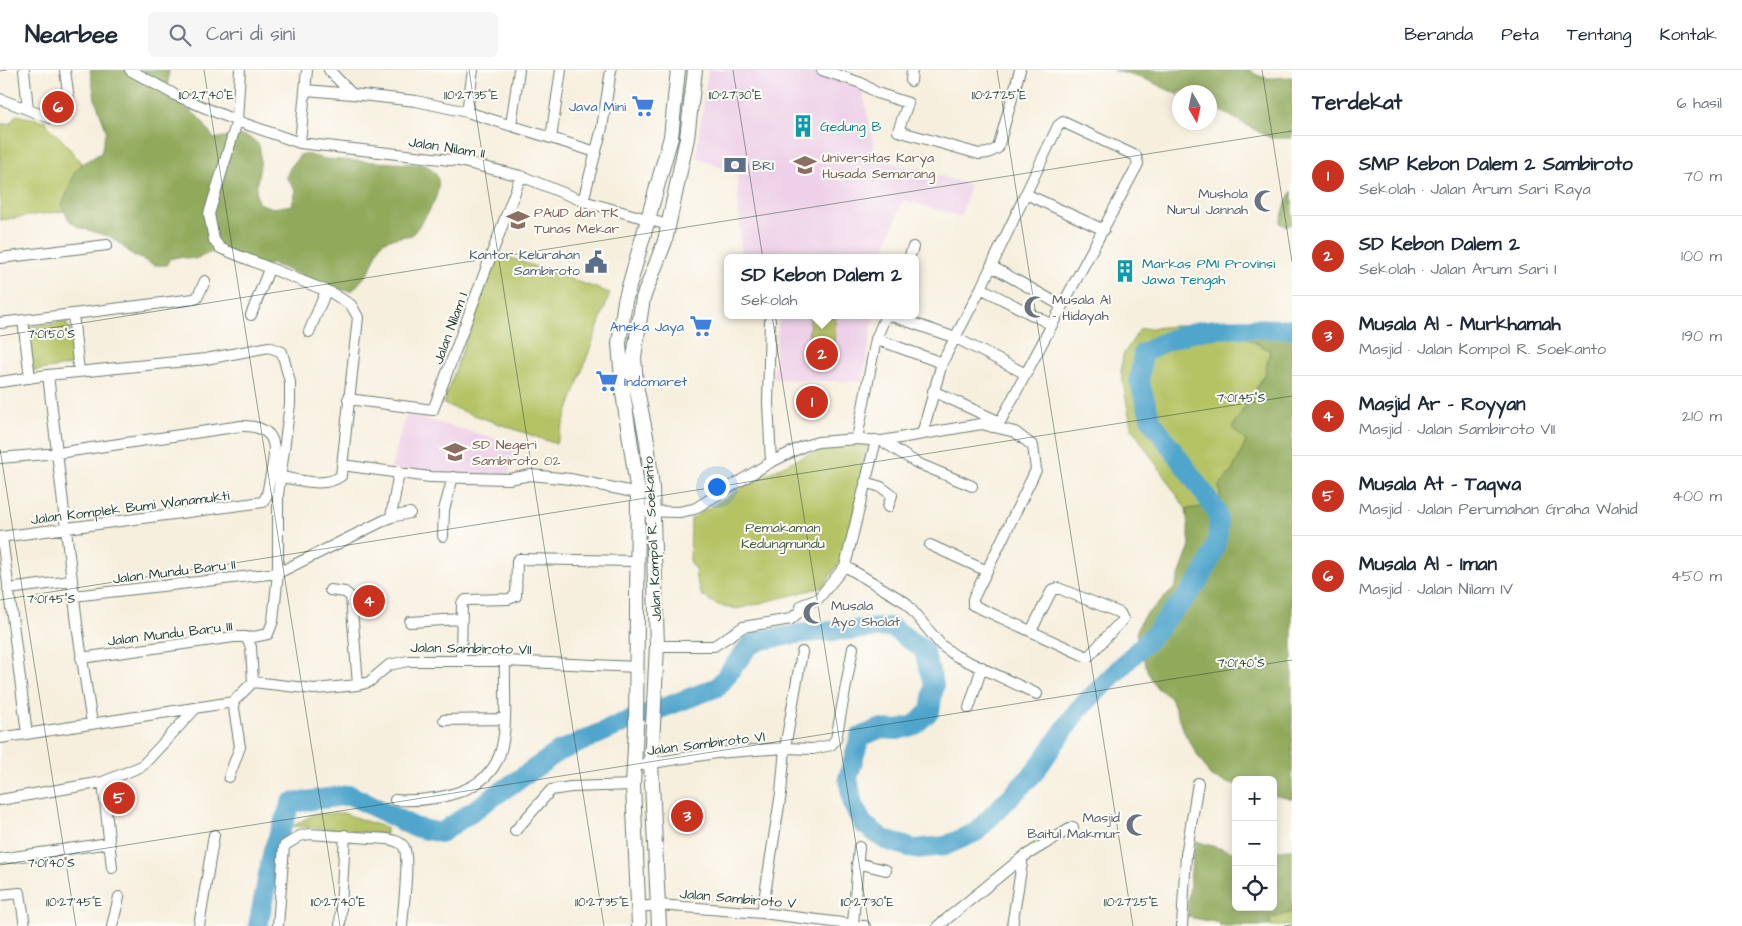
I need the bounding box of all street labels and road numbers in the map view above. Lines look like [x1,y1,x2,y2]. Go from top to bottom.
street label: Jalan Nilam II [407,132,487,164]
street label: Jalan Nilam I [429,290,473,367]
street label: Jalan Kompol R. Soekanto [639,456,667,622]
street label: Jalan Komplek Bumi Wanamukti [30,486,231,530]
street label: Jalan Mundu Baru II [111,555,237,589]
street label: Jalan Mundu Baru III [106,616,234,652]
street label: Jalan Sambiroto VII [410,638,532,660]
street label: Jalan Sambiroto VI [646,727,766,761]
street label: Jalan Sambiroto V [679,884,797,914]

